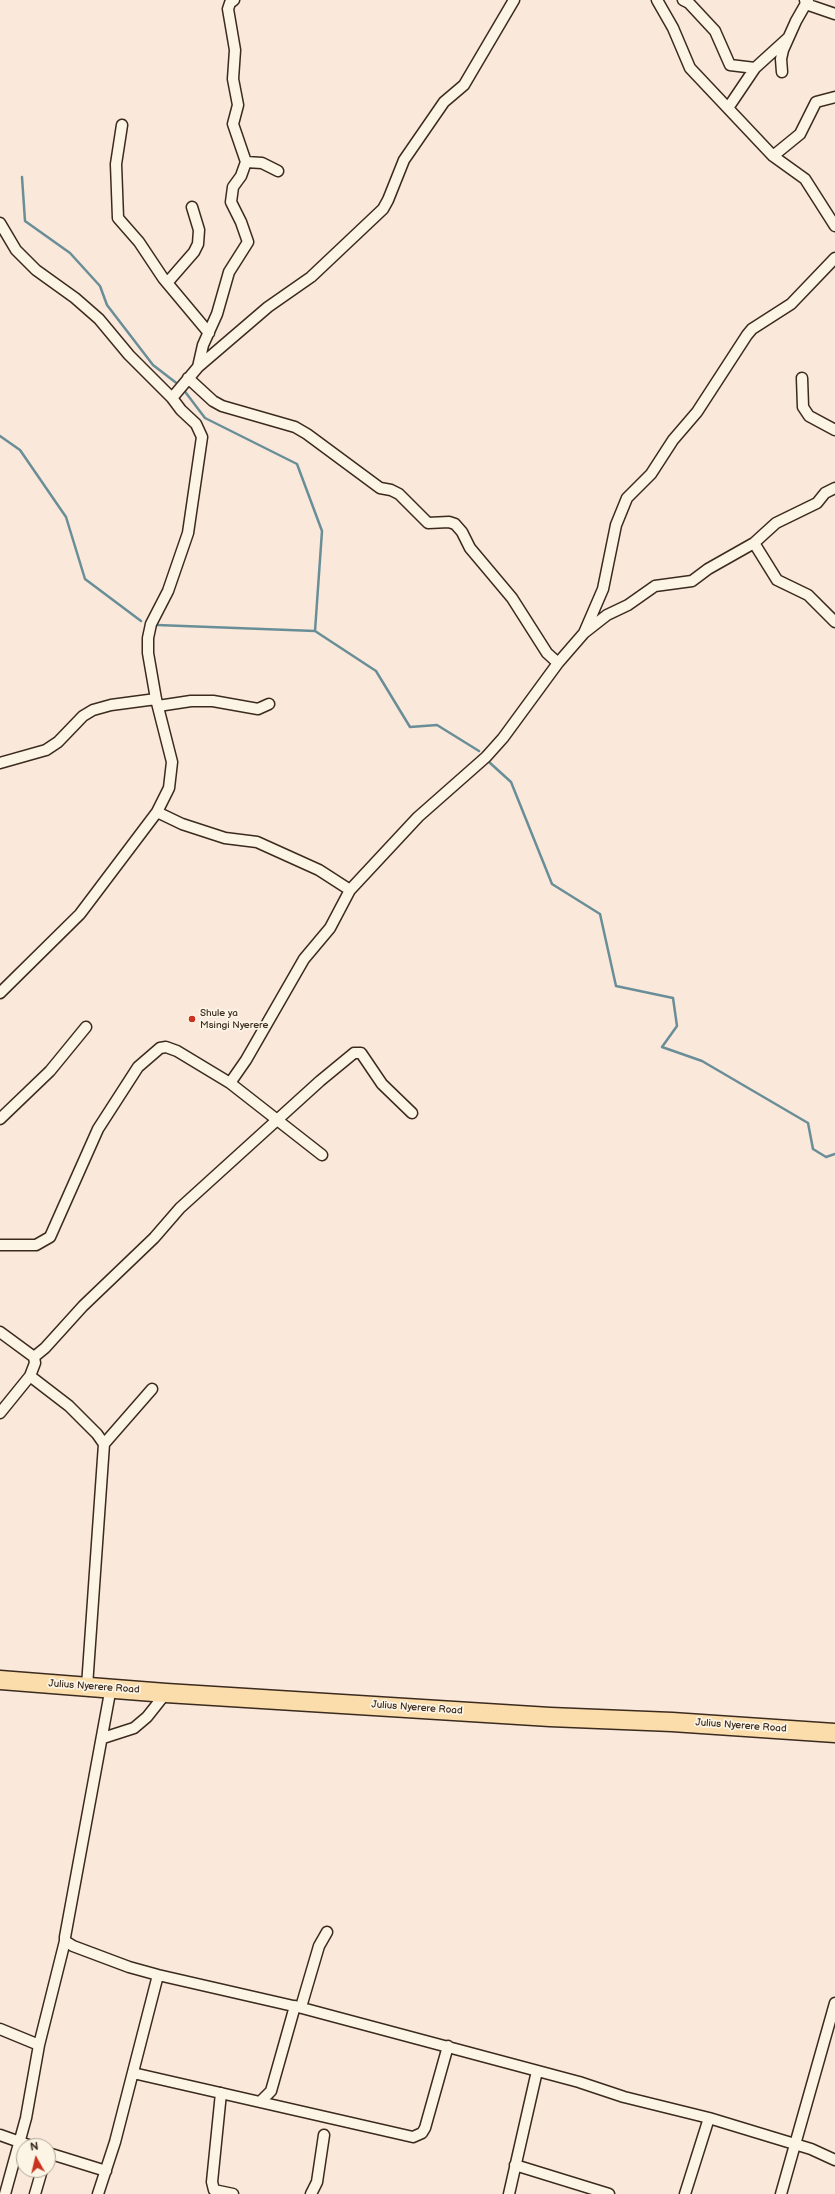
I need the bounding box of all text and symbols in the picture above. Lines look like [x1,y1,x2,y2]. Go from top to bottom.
place label: Shule ya Msingi Nyerere [200,1007,268,1030]
marker: Shule ya Msingi Nyerere [187,1014,197,1024]
street label: Julius Nyerere Road [48,1678,140,1696]
street label: Julius Nyerere Road [371,1699,463,1717]
street label: Julius Nyerere Road [695,1717,787,1735]
north arrow [16,2138,56,2178]
text: N [29,2140,39,2154]

